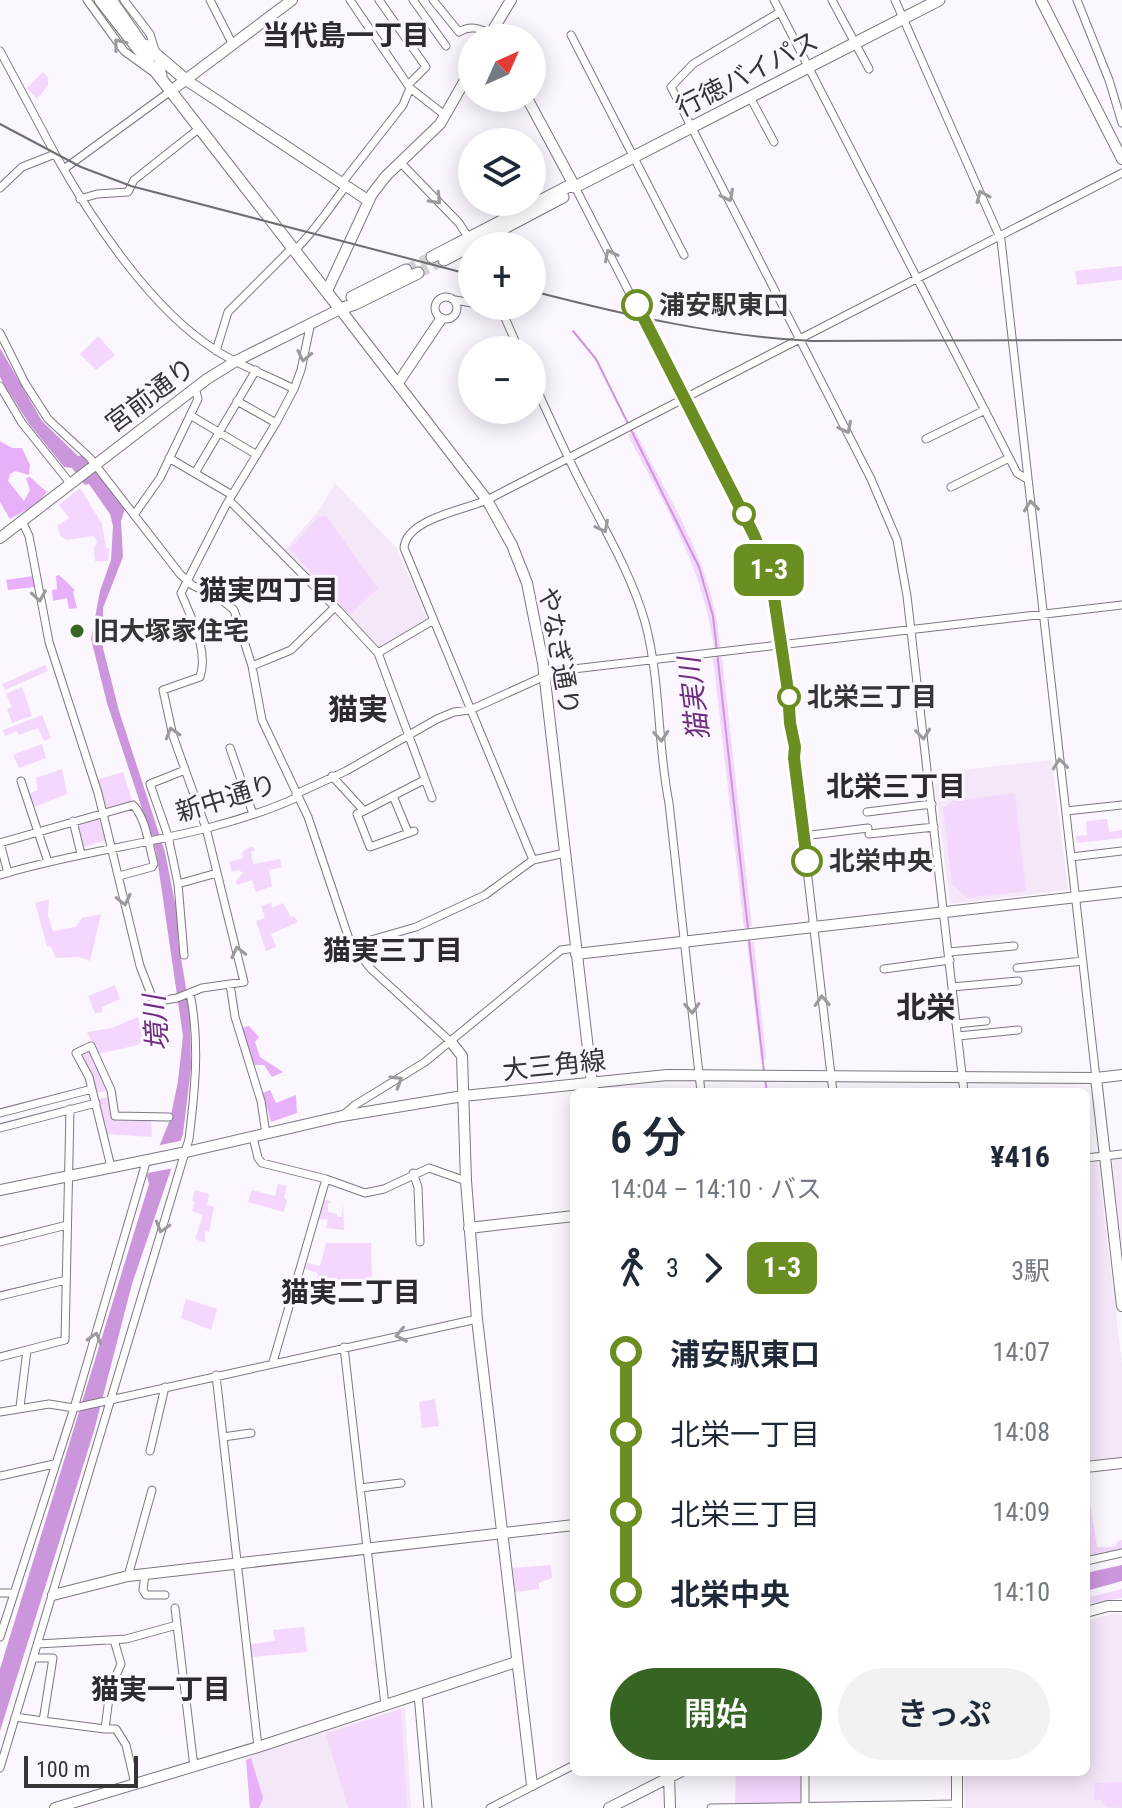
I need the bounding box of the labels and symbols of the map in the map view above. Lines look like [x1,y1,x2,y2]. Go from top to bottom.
district label: 当代島一丁目 [262,19,430,52]
north arrow [458,24,546,112]
street label: 行徳バイパス [671,25,823,123]
one-way arrow [114,38,129,53]
one-way arrow [718,188,733,203]
one-way arrow [426,190,441,204]
one-way arrow [975,190,991,204]
one-way arrow [605,248,620,263]
marker: 浦安駅東口 [622,290,652,320]
place label: 浦安駅東口 [659,290,789,320]
one-way arrow [296,349,313,362]
street label: 宮前通り [99,352,201,438]
one-way arrow [836,419,851,434]
one-way arrow [1022,499,1039,512]
unlabelled marker [733,503,755,525]
one-way arrow [593,519,609,534]
line badge: 1-3 [723,544,815,596]
district label: 猫実四丁目 [199,574,339,607]
street label: やなぎ通り [533,584,585,718]
one-way arrow [30,589,47,603]
place label: 旧大塚家住宅 [93,616,249,646]
marker: 旧大塚家住宅 [68,622,86,640]
water label: 猫実川 [672,652,715,743]
place label: 北栄三丁目 [807,682,937,712]
marker: 北栄三丁目 [778,686,800,708]
district label: 猫実 [328,692,388,727]
one-way arrow [165,727,182,741]
one-way arrow [915,727,932,740]
one-way arrow [652,730,669,743]
one-way arrow [1052,757,1069,770]
street label: 新中通り [172,768,280,828]
district label: 北栄三丁目 [826,770,966,803]
marker: 北栄中央 [792,846,822,876]
place label: 北栄中央 [829,846,933,876]
one-way arrow [115,893,132,906]
district label: 猫実三丁目 [323,934,463,967]
one-way arrow [230,945,247,959]
district label: 北栄 [896,990,956,1025]
water label: 境川 [137,991,174,1052]
one-way arrow [814,994,831,1007]
one-way arrow [683,1001,700,1014]
street label: 大三角線 [501,1045,607,1085]
one-way arrow [388,1075,403,1090]
one-way arrow [155,1219,171,1233]
district label: 猫実二丁目 [281,1276,421,1309]
one-way arrow [395,1326,408,1343]
one-way arrow [86,1331,102,1345]
district label: 猫実一丁目 [91,1673,231,1706]
scale bar [24,1752,138,1788]

